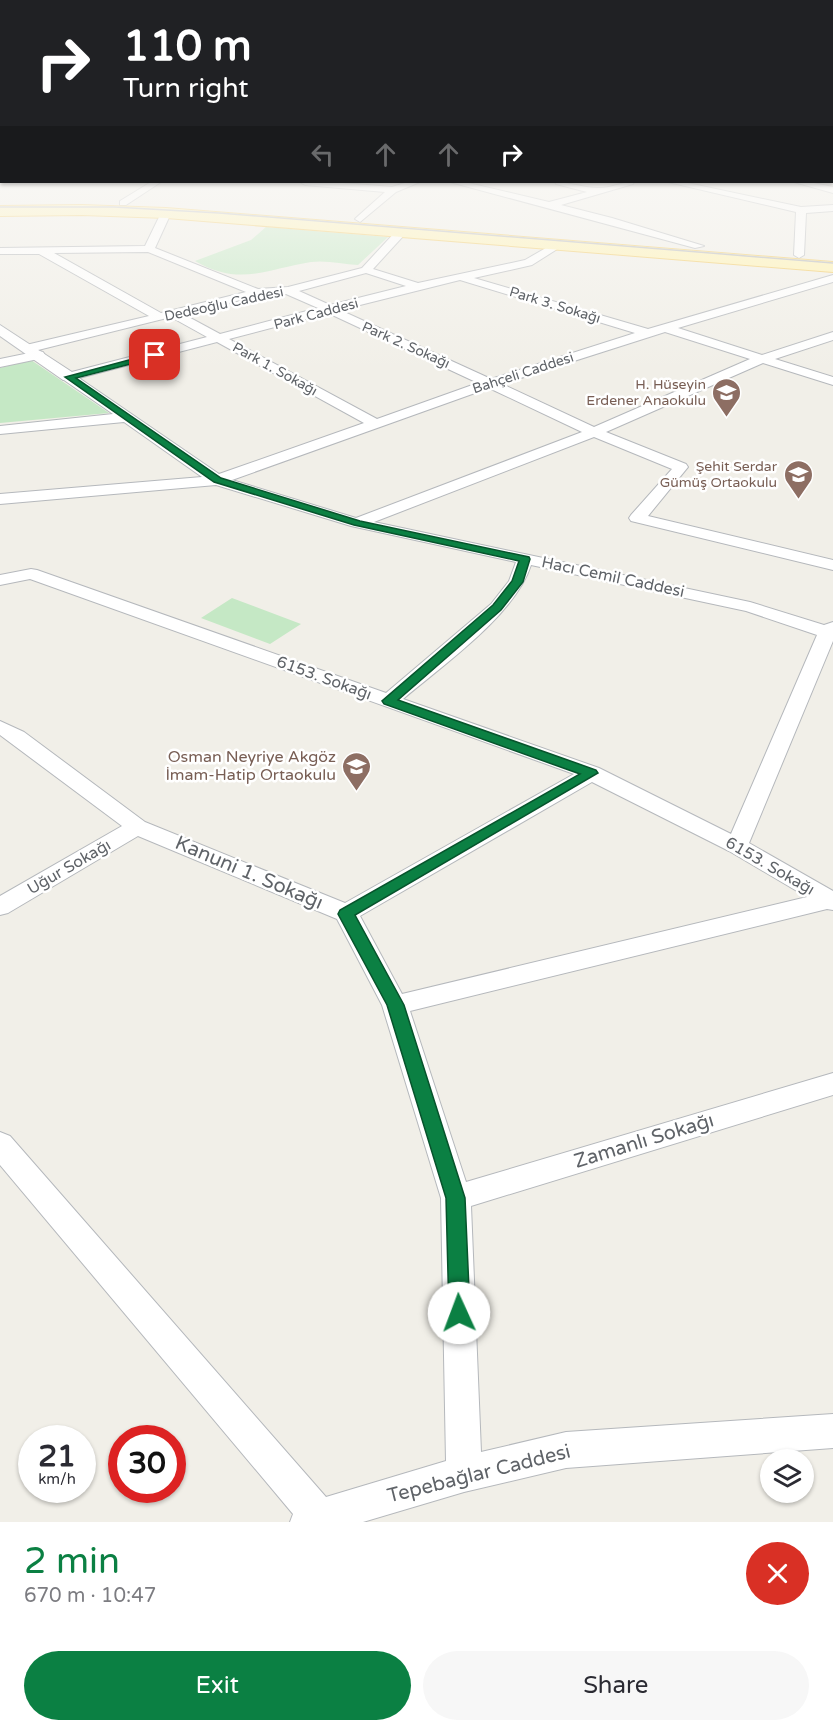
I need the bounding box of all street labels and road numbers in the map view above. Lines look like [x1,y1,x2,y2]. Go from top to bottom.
street label: Dedeoğlu Caddesi [163,283,285,325]
street label: Park 3. Sokağı [507,283,603,327]
street label: Park Caddesi [272,295,360,333]
street label: Park 2. Sokağı [359,318,453,372]
street label: Park 1. Sokağı [230,339,320,399]
street label: Bahçeli Caddesi [470,349,576,397]
street label: Hacı Cemil Caddesi [540,552,686,602]
street label: 6153. Sokağı [274,652,374,704]
street label: Kanuni 1. Sokağı [171,831,327,915]
street label: 6153. Sokağı [722,832,818,900]
street label: Uğur Sokağı [24,835,114,899]
street label: Zamanlı Sokağı [571,1108,717,1174]
street label: Tepebağlar Caddesi [385,1440,573,1508]

